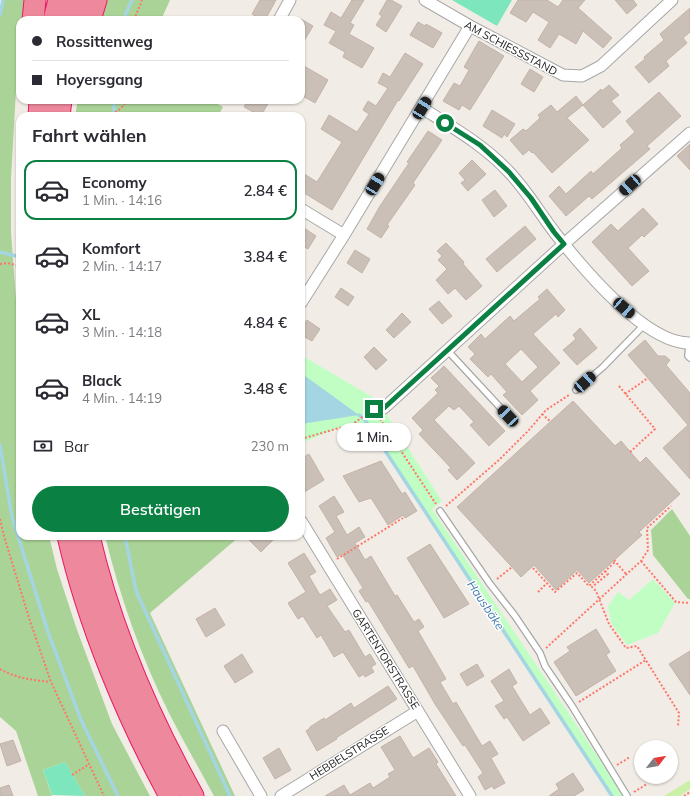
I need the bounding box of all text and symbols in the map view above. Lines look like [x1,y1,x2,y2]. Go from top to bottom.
street label: AM SCHIESSSTAND [462,18,560,78]
text: Rossittenweg [56,32,153,51]
text: Hoyersgang [56,70,143,89]
car [411,95,433,121]
route start [436,114,454,132]
text: Fahrt wählen [32,124,147,147]
car [364,171,386,197]
icon: car [34,172,70,208]
text: Economy [82,173,147,192]
car [617,173,643,197]
text: 2.84 € [243,181,287,200]
text: 1 Min. · 14:16 [82,192,162,208]
icon: car [34,238,70,274]
text: Komfort [82,239,140,258]
text: 3.84 € [243,247,287,266]
text: 2 Min. · 14:17 [82,258,162,274]
car [611,296,637,320]
icon: car [34,304,70,340]
text: XL [82,305,100,324]
text: 4.84 € [243,313,287,332]
text: 3 Min. · 14:18 [82,324,162,340]
icon: car [34,370,70,406]
car [572,370,598,394]
text: Black [82,371,121,390]
text: 3.48 € [243,379,287,398]
text: 4 Min. · 14:19 [82,390,162,406]
route end [365,400,383,418]
car [495,403,521,429]
callout: 1 Min. [337,423,411,451]
text: 1 Min. [356,429,392,445]
icon: cash [32,435,54,457]
text: Bar [64,437,89,456]
text: 230 m [251,438,289,454]
button: Bestätigen [32,486,289,532]
water label: Hausbäke [464,577,508,633]
street label: GARTENTORSTRASSE [349,606,423,712]
street label: HEBBELSTRASSE [307,723,391,783]
north arrow [634,740,678,784]
map controls [634,740,678,784]

